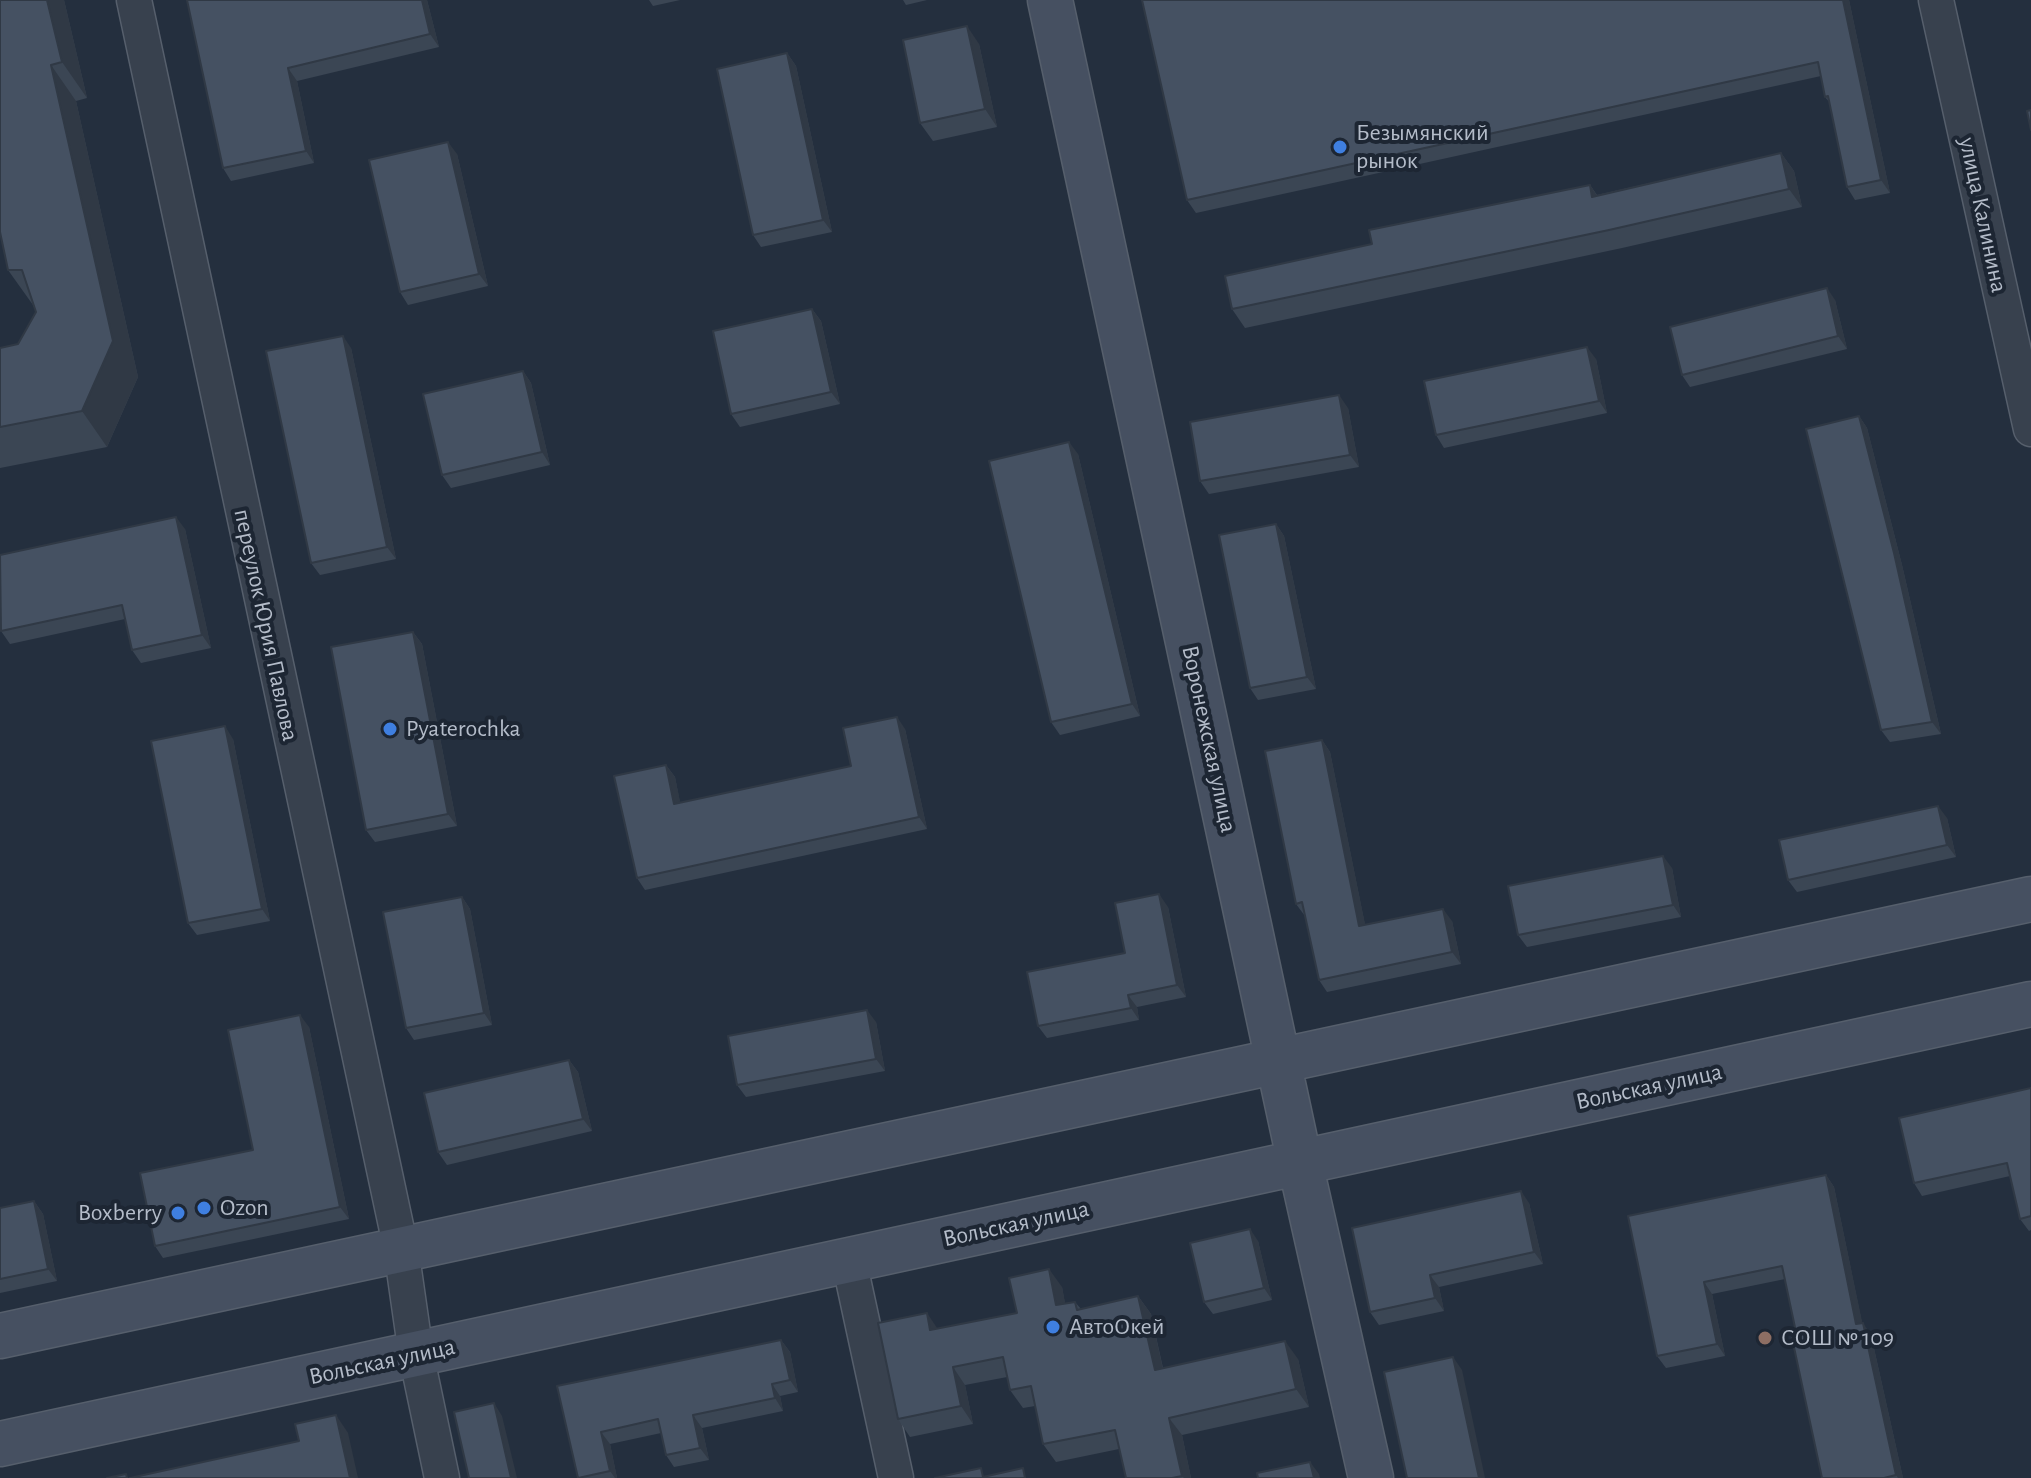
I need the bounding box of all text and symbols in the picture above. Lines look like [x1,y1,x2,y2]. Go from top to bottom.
place label: Безымянский рынок [1356,119,1489,175]
street label: улица Калинина [1952,135,2014,295]
marker: Безымянский рынок [1331,138,1349,156]
street label: переулок Юрия Павлова [227,506,305,744]
street label: Воронежская улица [1175,643,1243,835]
place label: Pyaterochka [406,715,521,743]
marker: Pyaterochka [381,720,399,738]
street label: Вольская улица [1573,1057,1725,1117]
place label: Ozon [220,1194,269,1222]
street label: Вольская улица [940,1194,1092,1254]
place label: Boxberry [78,1199,162,1227]
marker: Ozon [195,1199,213,1217]
marker: Boxberry [169,1204,187,1222]
place label: АвтоОкей [1069,1313,1165,1341]
marker: АвтоОкей [1044,1318,1062,1336]
place label: СОШ № 109 [1781,1324,1894,1352]
marker: СОШ № 109 [1756,1329,1774,1347]
street label: Вольская улица [306,1332,458,1392]

